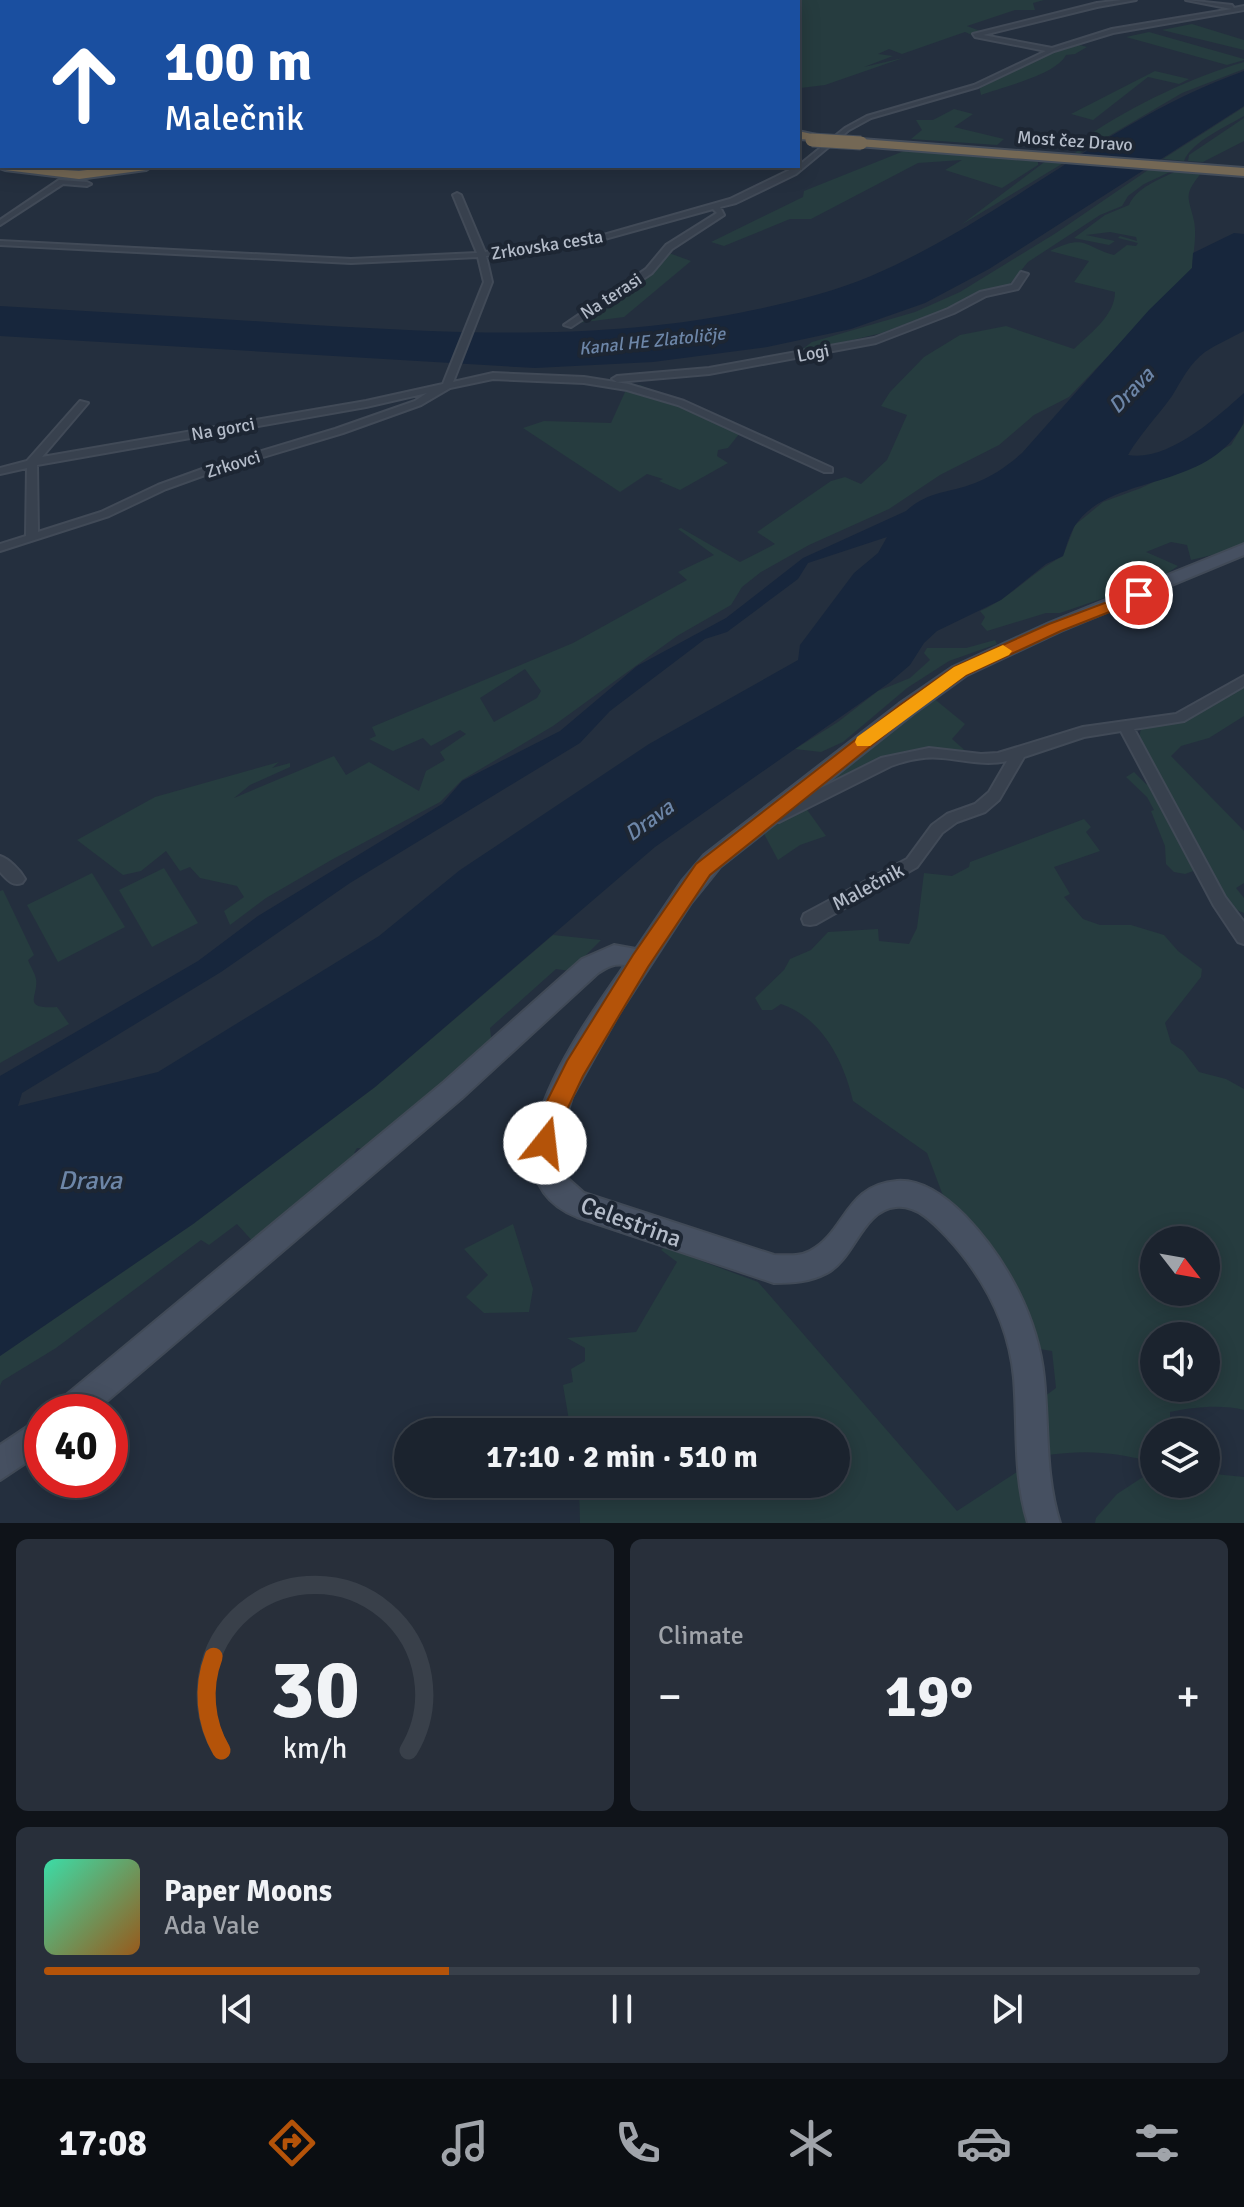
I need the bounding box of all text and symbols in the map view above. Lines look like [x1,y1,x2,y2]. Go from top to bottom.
text: 100 m [164,27,312,96]
icon: ahead [32,32,136,136]
text: Malečnik [164,96,304,141]
street label: Most čez Dravo [1017,126,1133,156]
street label: Zrkovska cesta [489,225,605,265]
street label: Na terasi [576,268,646,324]
water label: Kanal HE Zlatoličje [578,322,727,360]
street label: Logi [795,339,831,367]
water label: Drava [1102,361,1160,419]
street label: Na gorci [190,413,256,445]
street label: Zrkovci [203,445,263,483]
pin [1105,561,1173,629]
icon: arrive [1117,573,1161,617]
water label: Drava [619,793,680,847]
street label: Malečnik [828,858,908,916]
position arrow [503,1101,587,1185]
water label: Drava [58,1165,123,1197]
street label: Celestrina [577,1190,685,1254]
north arrow [1140,1226,1220,1306]
map controls [1140,1226,1220,1498]
button: sound [1140,1322,1220,1402]
speed limit sign: 40 [24,1394,128,1498]
button: layers [1140,1418,1220,1498]
text: 17:10 · 2 min · 510 m [486,1439,758,1476]
text: Climate [658,1620,744,1652]
text: 30 [270,1639,360,1741]
text: 19° [885,1660,973,1734]
text: − [658,1670,682,1724]
text: + [1176,1670,1200,1724]
text: km/h [283,1731,347,1766]
text: Paper Moons [164,1873,332,1910]
text: Ada Vale [164,1910,260,1942]
icon: previous [215,1987,259,2031]
icon: pause [600,1987,644,2031]
icon: next [985,1987,1029,2031]
icon: directions [264,2115,320,2171]
icon: music [437,2115,493,2171]
icon: phone [610,2115,666,2171]
icon: climate [783,2115,839,2171]
icon: car [956,2115,1012,2171]
icon: filters [1129,2115,1185,2171]
text: 17:08 [59,2121,147,2166]

